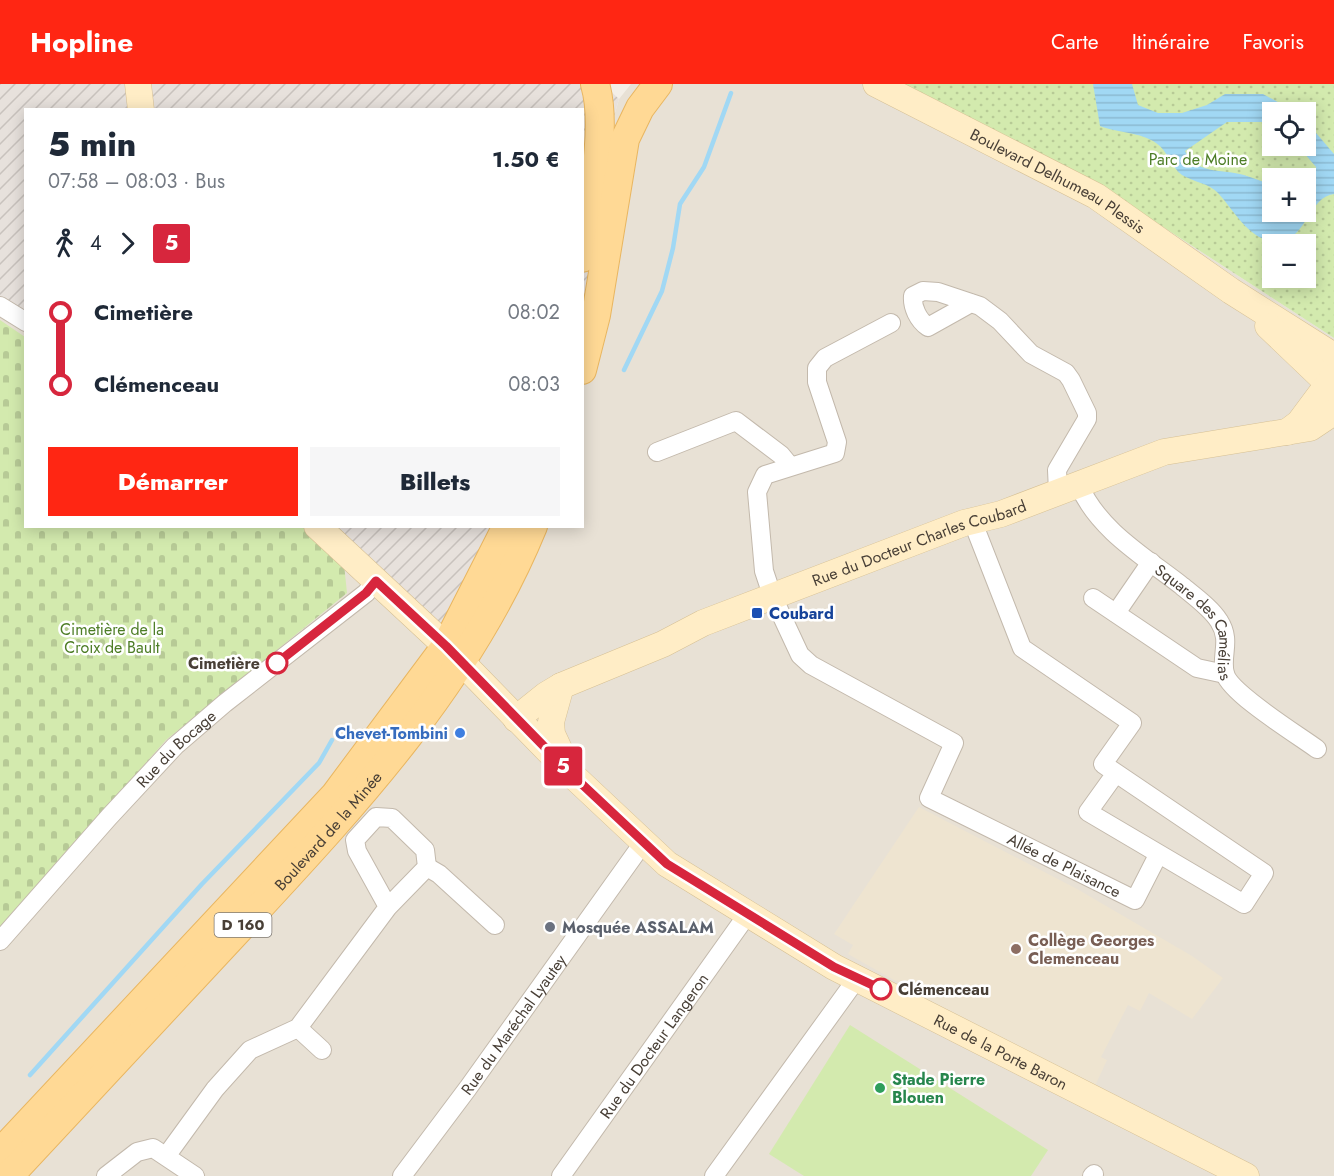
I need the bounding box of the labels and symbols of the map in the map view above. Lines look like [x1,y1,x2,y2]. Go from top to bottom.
street label: Boulevard Delhumeau Plessis [966,123,1150,239]
park label: Parc de Moine [1149,148,1247,171]
street label: Rue du Docteur Charles Coubard [809,494,1030,592]
street label: Square des Camélias [1150,559,1237,684]
place label: Coubard [769,602,834,625]
marker: Coubard [750,606,764,620]
park label: Cimetière de la Croix de Bault [60,618,164,659]
place label: Cimetière [188,652,260,675]
marker: Cimetière [266,652,288,674]
street label: Rue du Bocage [131,705,221,793]
place label: Chevet-Tombini [335,722,448,745]
marker: Chevet-Tombini [453,726,467,740]
line badge: 5 [544,746,582,786]
street label: Boulevard de la Minée [269,766,387,896]
street label: Allée de Plaisance [1003,828,1125,903]
road number: D 160 [214,913,272,937]
place label: Mosquée ASSALAM [562,916,714,939]
marker: Mosquée ASSALAM [543,920,557,934]
place label: Collège Georges Clemenceau [1028,929,1154,970]
marker: Collège Georges Clemenceau [1009,942,1023,956]
street label: Rue du Maréchal Lyautey [456,949,572,1100]
street label: Rue du Docteur Langeron [594,968,714,1124]
marker: Clémenceau [870,978,892,1000]
place label: Clémenceau [898,978,989,1001]
street label: Rue de la Porte Baron [930,1009,1072,1096]
place label: Stade Pierre Blouen [892,1068,985,1109]
marker: Stade Pierre Blouen [873,1081,887,1095]

